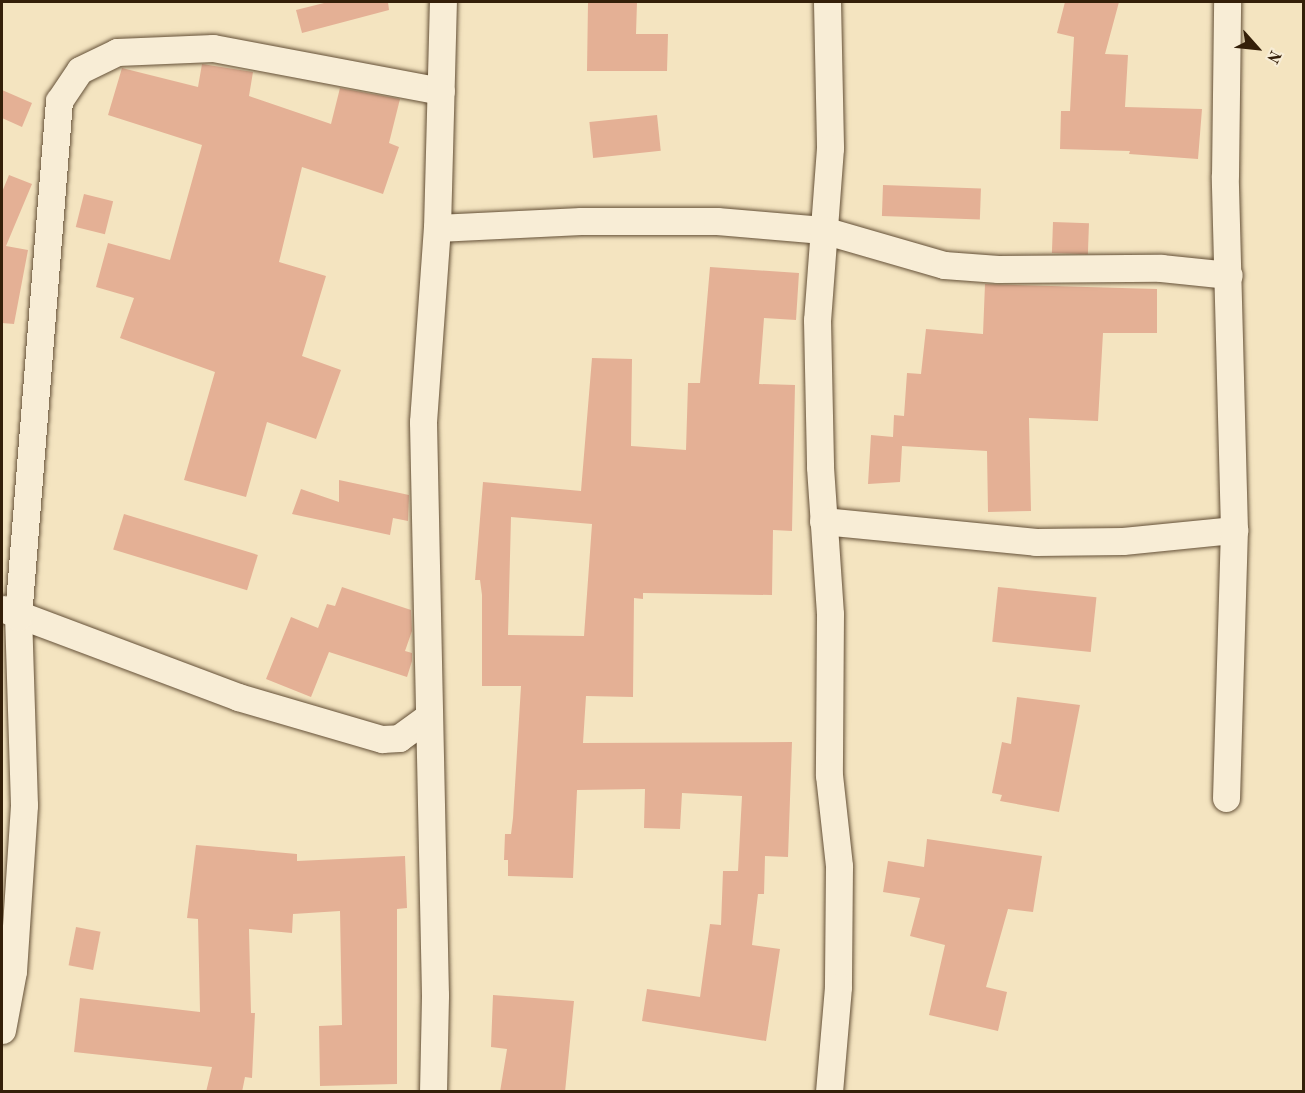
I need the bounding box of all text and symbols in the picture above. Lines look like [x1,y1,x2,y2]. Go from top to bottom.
north arrow [1227,18,1287,78]
text: N [1263,47,1283,65]

